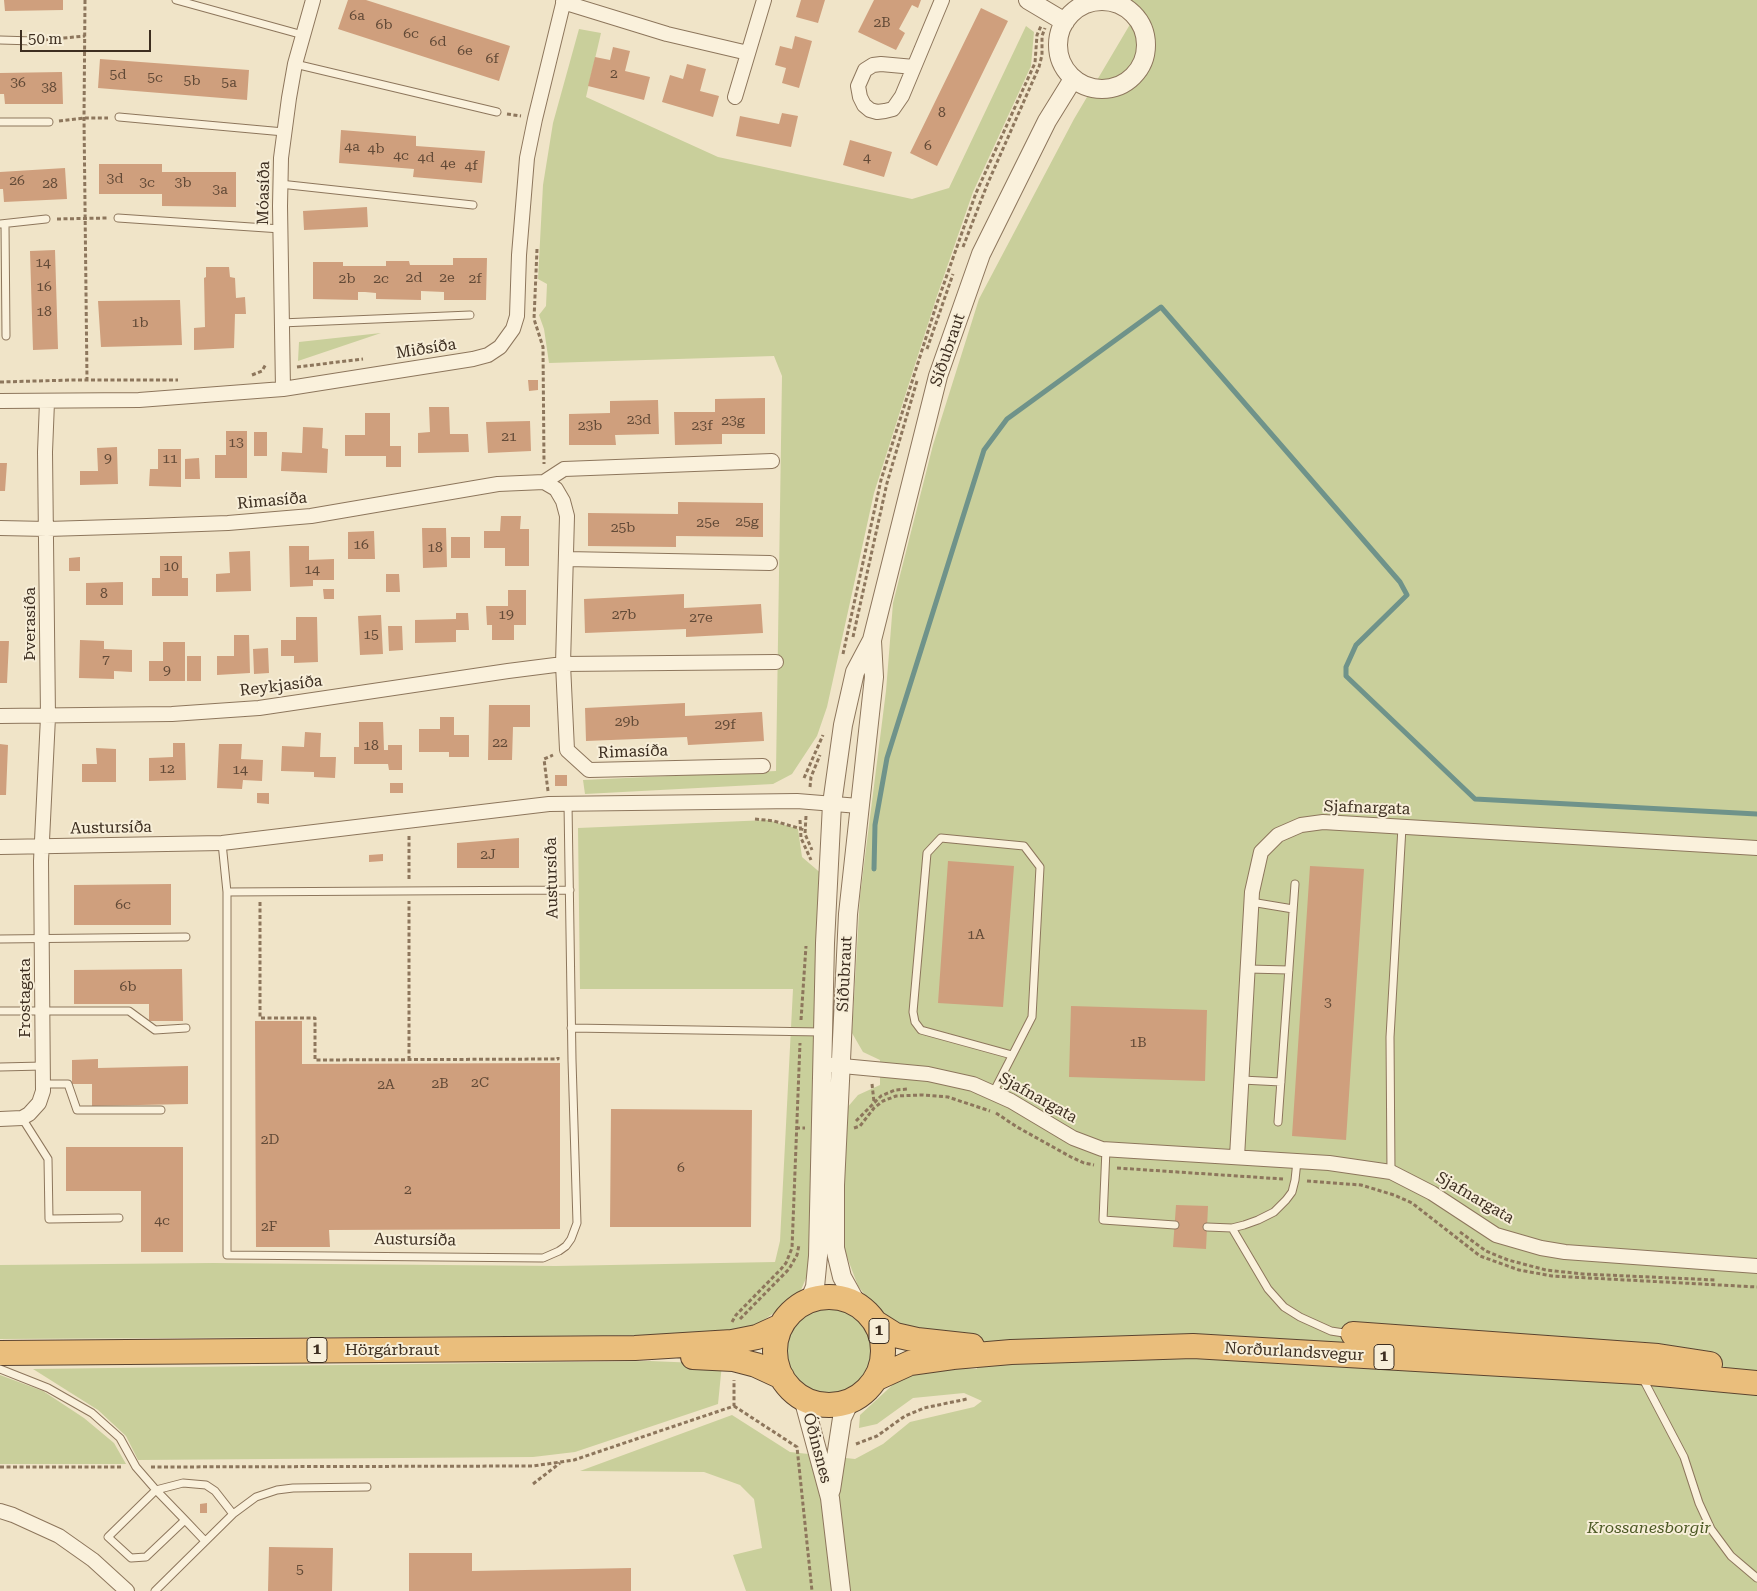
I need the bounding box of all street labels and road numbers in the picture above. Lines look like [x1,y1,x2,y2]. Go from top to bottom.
street label: Móasíða [254,161,274,225]
street label: Síðubraut [927,311,969,389]
street label: Miðsíða [395,335,457,363]
street label: Rimasíða [236,488,308,514]
street label: Þverasíða [20,587,40,661]
street label: Reykjasíða [239,671,323,701]
street label: Rimasíða [598,741,668,763]
street label: Sjafnargata [1323,797,1411,819]
street label: Austursíða [70,818,152,838]
street label: Austursíða [542,837,562,919]
street label: Síðubraut [833,936,857,1012]
street label: Frostagata [15,958,35,1038]
street label: Sjafnargata [995,1069,1081,1127]
street label: Sjafnargata [1433,1168,1517,1228]
street label: Austursíða [374,1230,456,1250]
road number: 1 [869,1318,889,1344]
road number: 1 [307,1338,327,1362]
street label: Norðurlandsvegur [1224,1339,1364,1365]
street label: Hörgárbraut [345,1340,439,1360]
road number: 1 [1374,1344,1394,1370]
street label: Óðinsnes [798,1411,836,1485]

